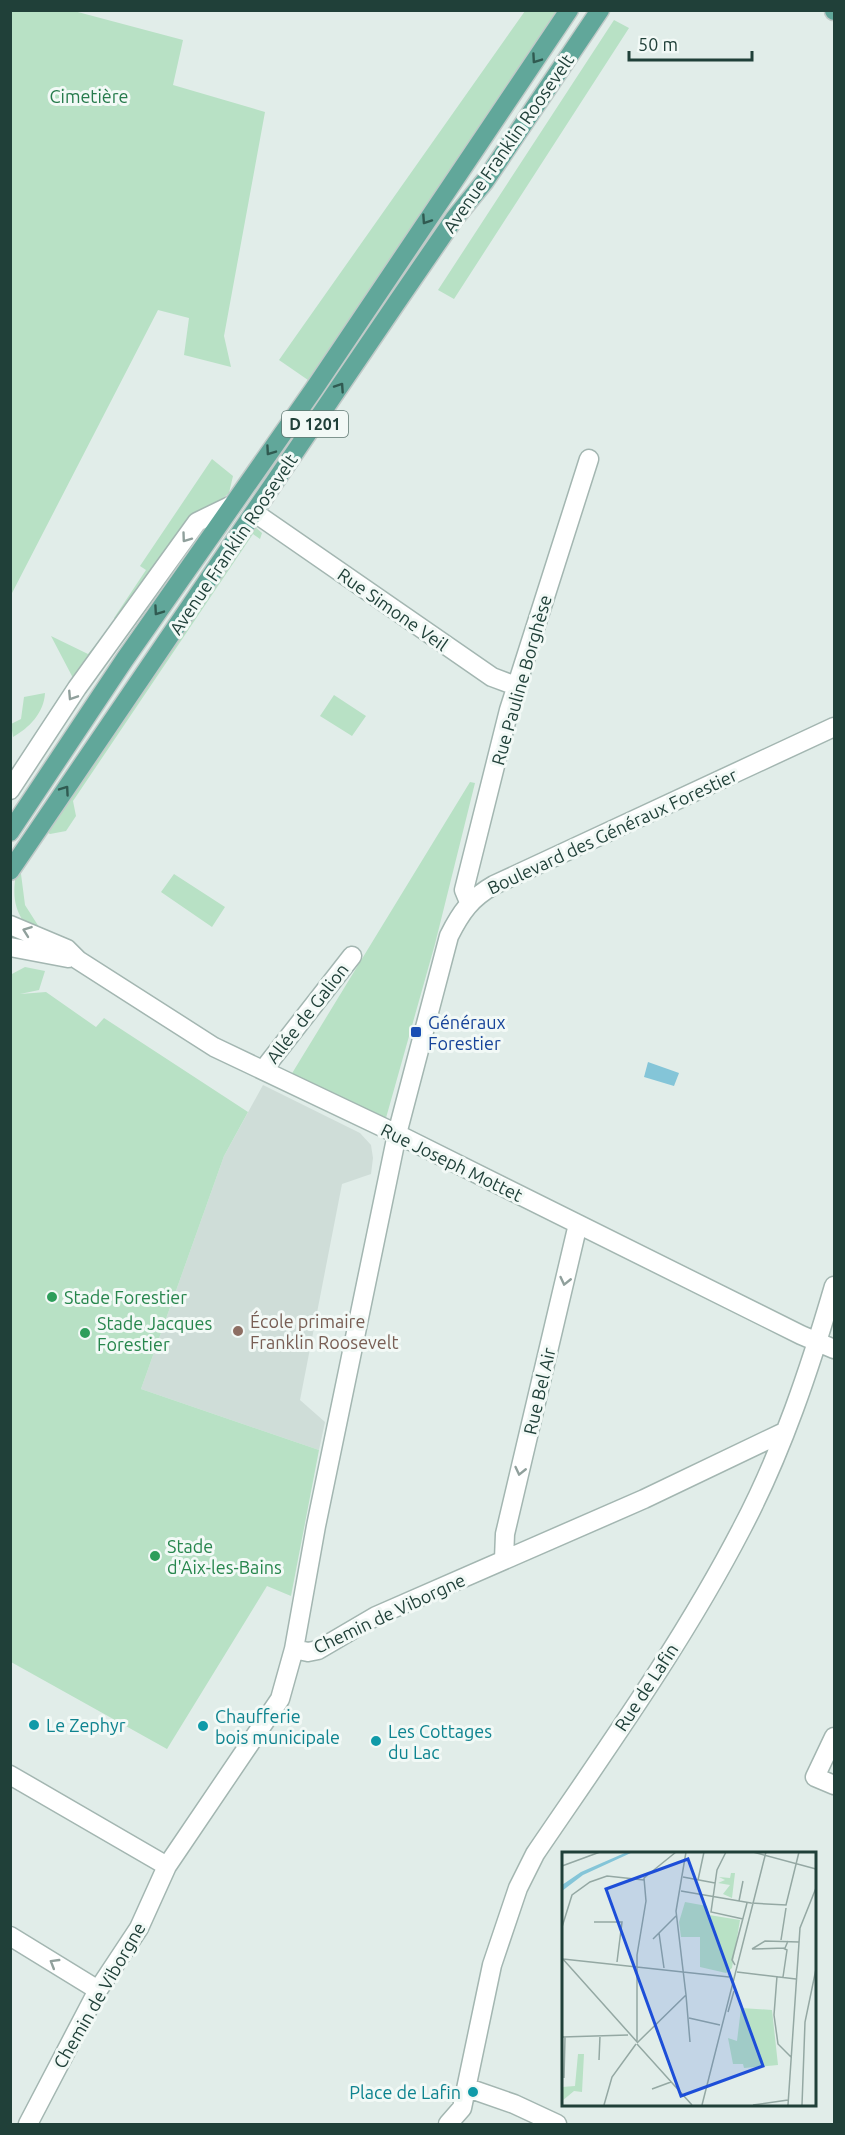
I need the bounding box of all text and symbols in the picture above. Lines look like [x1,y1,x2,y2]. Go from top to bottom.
scale bar [629,24,752,62]
text: 50 m [638,34,678,54]
street label: Avenue Franklin Roosevelt [439,50,577,236]
one-way arrow [532,52,543,63]
park label: Cimetière [49,86,129,106]
one-way arrow [422,214,434,224]
one-way arrow [333,382,344,393]
road number: D 1201 [282,411,348,437]
one-way arrow [266,445,277,456]
street label: Avenue Franklin Roosevelt [165,450,301,638]
one-way arrow [182,531,193,542]
street label: Rue Simone Veil [334,564,452,655]
street label: Rue Pauline Borghèse [487,593,555,767]
one-way arrow [154,604,165,615]
one-way arrow [68,689,79,700]
street label: Boulevard des Généraux Forestier [484,764,740,898]
one-way arrow [58,786,69,797]
one-way arrow [22,926,33,939]
street label: Allée de Galion [262,959,352,1067]
place label: Généraux Forestier [428,1012,506,1053]
marker: Généraux Forestier [409,1025,423,1039]
street label: Rue Joseph Mottet [378,1119,526,1205]
one-way arrow [559,1276,572,1286]
place label: Stade Forestier [64,1287,187,1307]
marker: Stade Forestier [45,1290,59,1304]
place label: École primaire Franklin Roosevelt [250,1310,399,1352]
place label: Stade Jacques Forestier [97,1313,212,1354]
marker: École primaire Franklin Roosevelt [231,1324,245,1338]
marker: Stade Jacques Forestier [78,1326,92,1340]
street label: Rue Bel Air [519,1345,559,1436]
one-way arrow [515,1466,528,1476]
place label: Stade d'Aix-les-Bains [167,1536,282,1577]
marker: Stade d'Aix-les-Bains [148,1549,162,1563]
street label: Chemin de Viborgne [310,1569,468,1657]
street label: Rue de Lafin [610,1640,682,1734]
place label: Chaufferie bois municipale [215,1706,340,1747]
place label: Le Zephyr [46,1715,126,1735]
marker: Le Zephyr [27,1718,41,1732]
marker: Chaufferie bois municipale [196,1719,210,1733]
place label: Les Cottages du Lac [388,1721,492,1762]
marker: Les Cottages du Lac [369,1734,383,1748]
inset map [562,1852,815,2105]
street label: Chemin de Viborgne [49,1919,149,2071]
one-way arrow [50,1958,60,1970]
place label: Place de Lafin [349,2082,461,2102]
marker: Place de Lafin [466,2085,480,2099]

